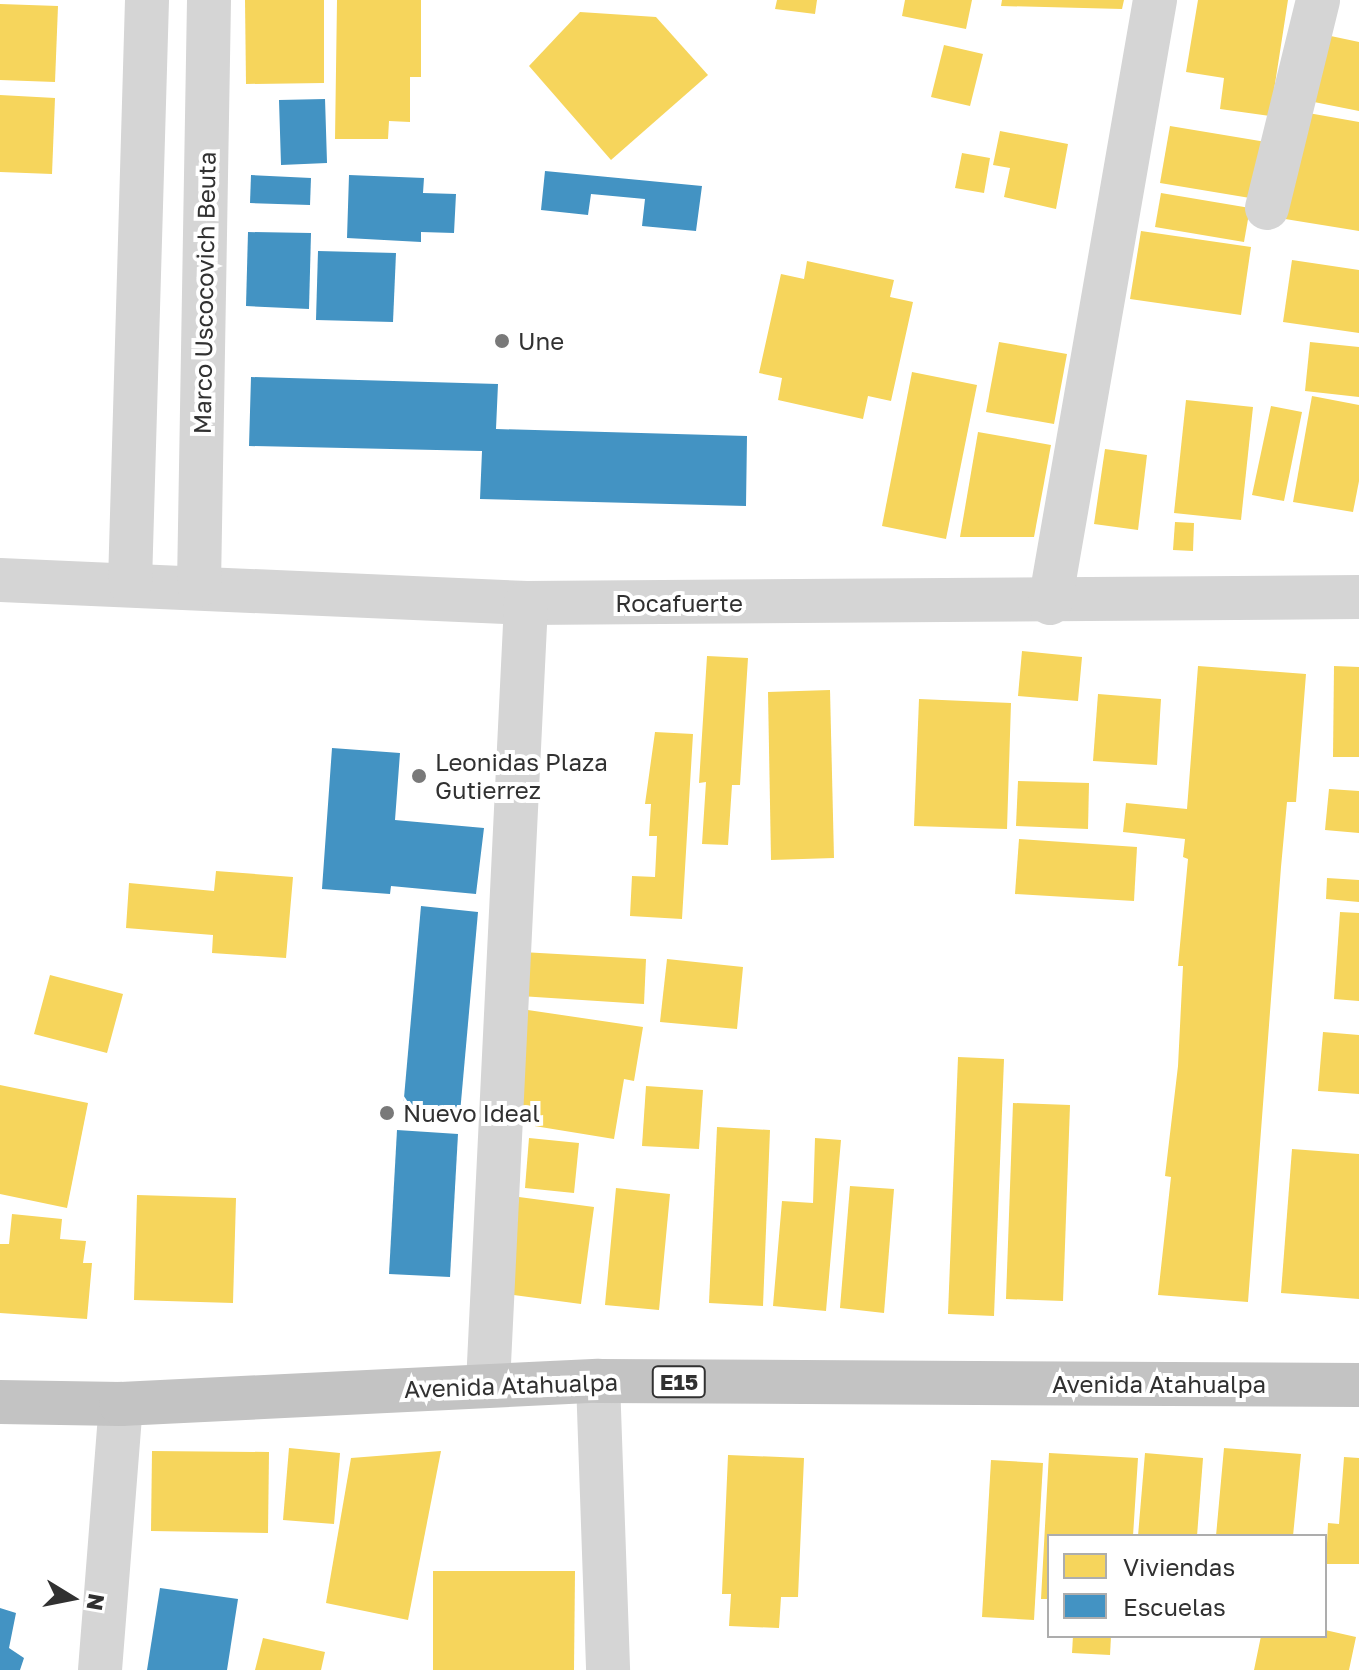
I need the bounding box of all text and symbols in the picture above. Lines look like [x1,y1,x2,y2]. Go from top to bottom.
street label: Marco Uscocovich Beuta [187,151,221,435]
place label: Une [518,327,564,355]
marker: Une [493,332,511,350]
street label: Rocafuerte [615,589,743,617]
place label: Leonidas Plaza Gutierrez [435,748,608,804]
marker: Leonidas Plaza Gutierrez [410,767,428,785]
place label: Nuevo Ideal [403,1099,540,1127]
marker: Nuevo Ideal [378,1104,396,1122]
road number: E15 [651,1364,707,1400]
street label: Avenida Atahualpa [403,1367,619,1403]
street label: Avenida Atahualpa [1052,1370,1266,1398]
legend [1047,1534,1327,1638]
text: Viviendas [1123,1552,1235,1581]
north arrow [32,1558,112,1638]
text: N [81,1592,111,1613]
text: Escuelas [1123,1592,1226,1621]

